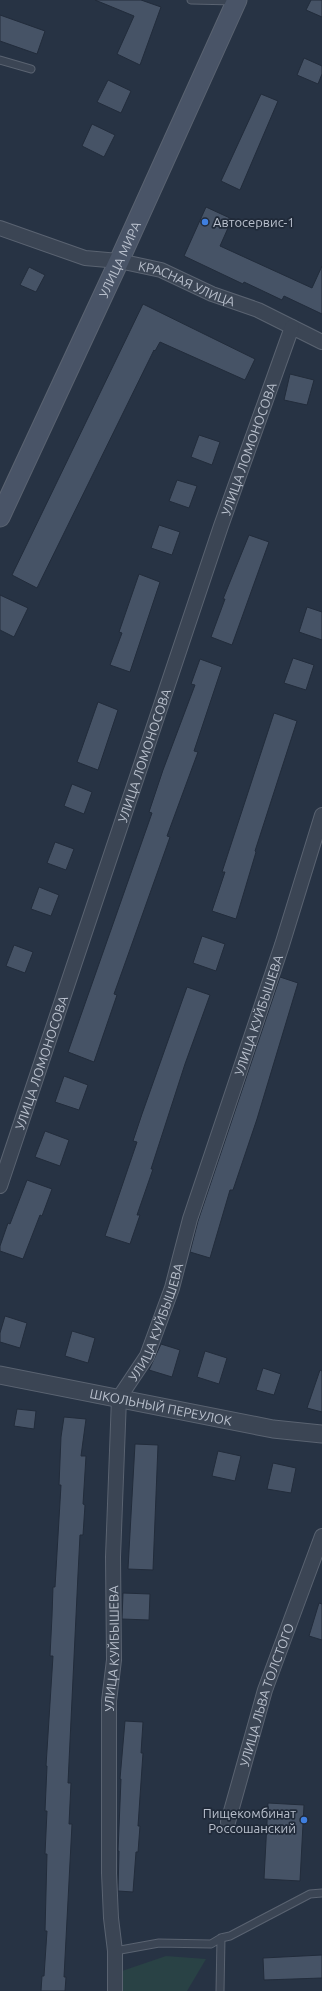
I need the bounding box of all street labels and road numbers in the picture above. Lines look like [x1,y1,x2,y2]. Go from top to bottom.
street label: УЛИЦА МИРА [96,219,143,300]
street label: КРАСНАЯ УЛИЦА [137,258,238,309]
street label: УЛИЦА ЛОМОНОСОВА [218,380,279,517]
street label: УЛИЦА ЛОМОНОСОВА [115,686,173,824]
street label: УЛИЦА КУЙБЫШЕВА [232,953,285,1077]
street label: УЛИЦА ЛОМОНОСОВА [12,994,70,1131]
street label: УЛИЦА КУЙБЫШЕВА [125,1261,185,1383]
street label: ШКОЛЬНЫЙ ПЕРЕУЛОК [89,1386,233,1428]
street label: УЛИЦА КУЙБЫШЕВА [102,1585,121,1711]
street label: УЛИЦА ЛЬВА ТОЛСТОГО [237,1621,296,1768]

